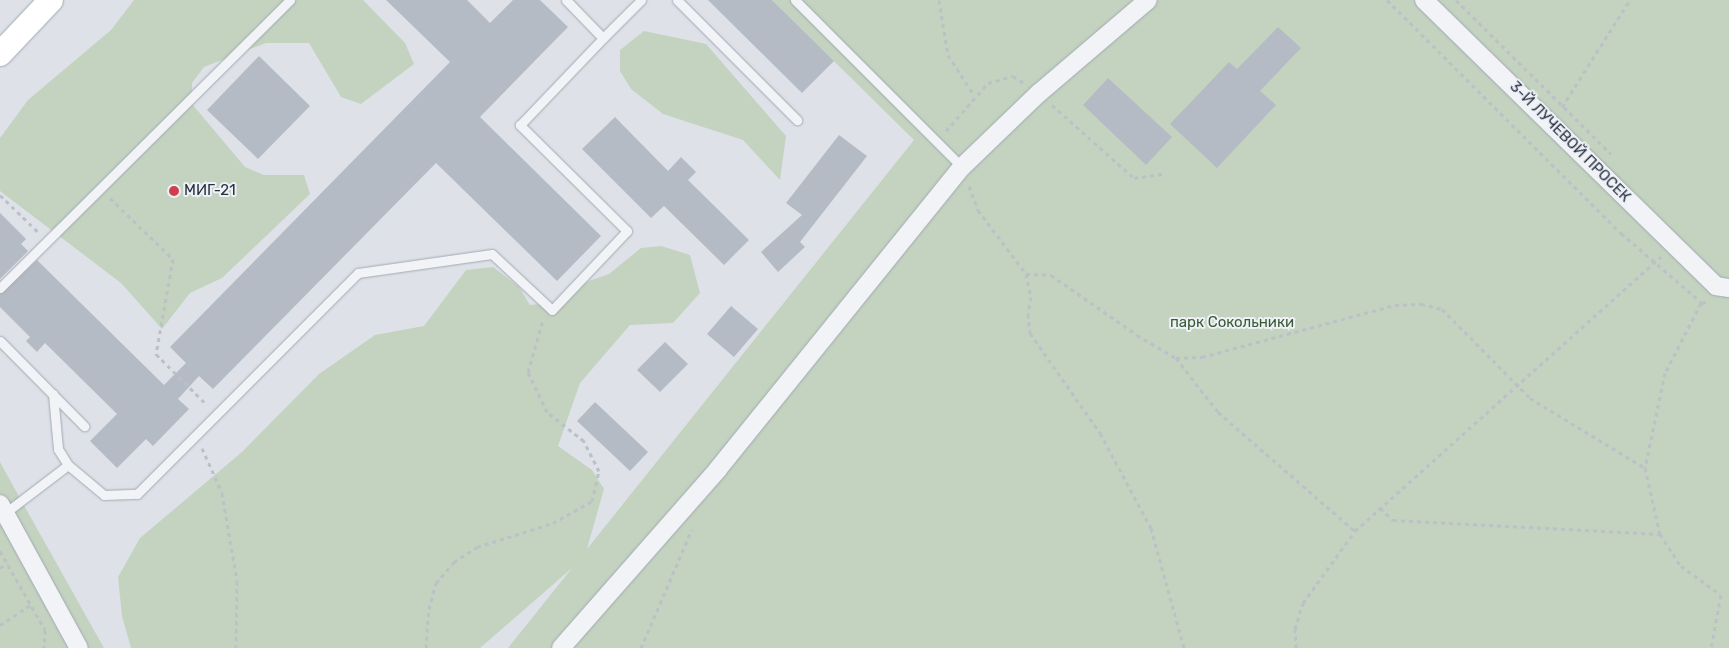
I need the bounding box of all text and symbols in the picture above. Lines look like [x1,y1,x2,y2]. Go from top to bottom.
street label: 3-Й ЛУЧЕВОЙ ПРОСЕК [1506,78,1634,206]
place label: МИГ-21 [184,182,236,200]
marker: МИГ-21 [168,185,180,197]
park label: парк Сокольники [1170,314,1294,332]

